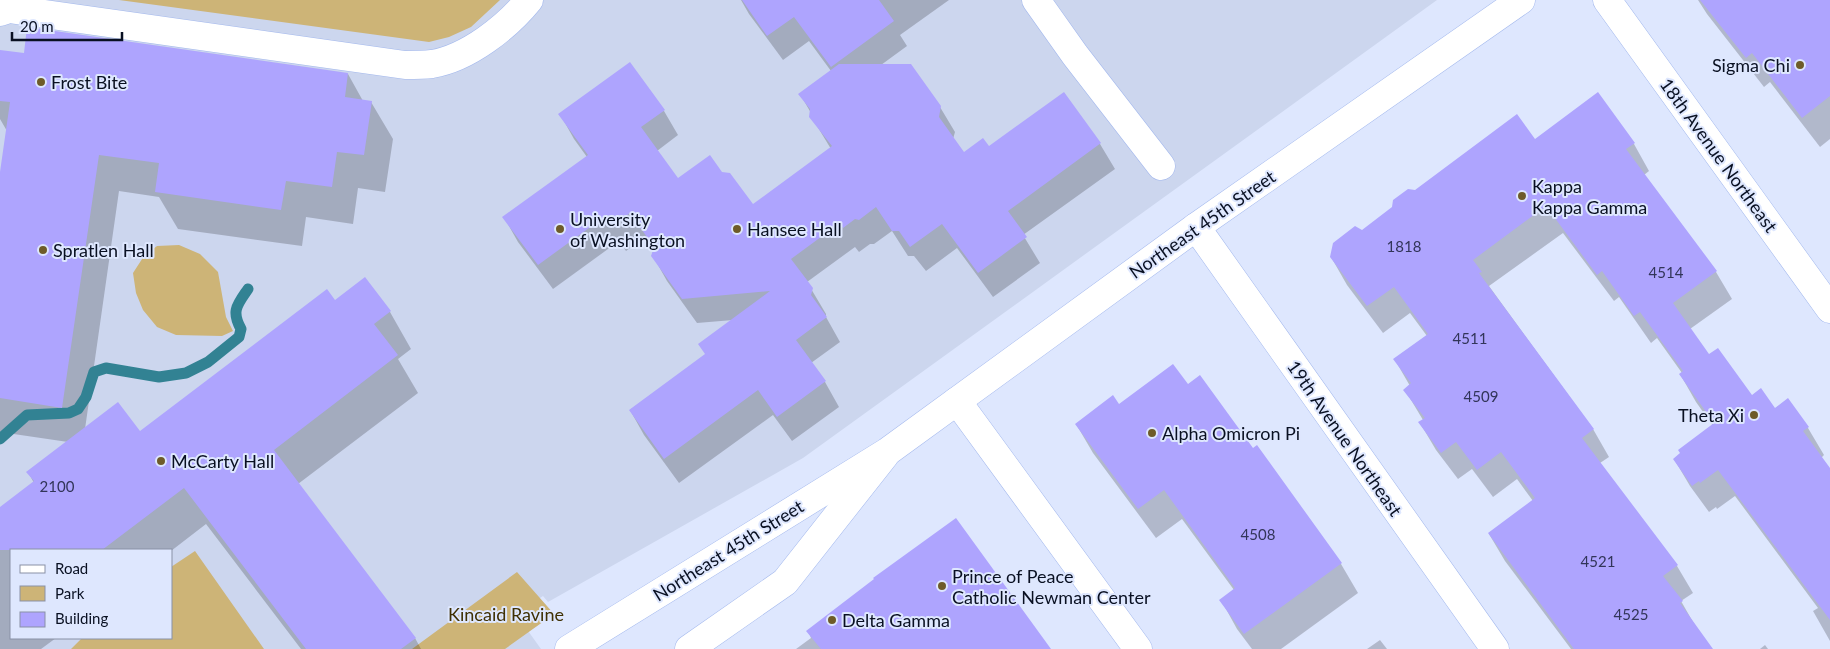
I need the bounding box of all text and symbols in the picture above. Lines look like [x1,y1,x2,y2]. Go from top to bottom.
scale bar [12,10,122,42]
text: 20 m [20,17,54,35]
place label: Sigma Chi [1712,54,1790,76]
marker: Sigma Chi [1794,59,1806,71]
place label: Frost Bite [51,71,127,93]
street label: 18th Avenue Northeast [1656,74,1783,237]
marker: Frost Bite [35,76,47,88]
street label: Northeast 45th Street [1125,165,1280,283]
place label: Kappa Kappa Gamma [1532,175,1647,218]
marker: Kappa Kappa Gamma [1516,190,1528,202]
place label: University of Washington [570,208,685,251]
place label: Hansee Hall [747,218,842,240]
marker: University of Washington [554,223,566,235]
marker: Hansee Hall [731,223,743,235]
house number: 1818 [1387,237,1421,255]
place label: Spratlen Hall [53,239,154,261]
marker: Spratlen Hall [37,244,49,256]
house number: 4514 [1649,263,1684,281]
house number: 4511 [1453,329,1487,347]
street label: 19th Avenue Northeast [1283,356,1407,521]
house number: 4509 [1464,387,1498,405]
place label: Theta Xi [1678,404,1744,426]
marker: Theta Xi [1748,409,1760,421]
place label: Alpha Omicron Pi [1162,422,1300,444]
marker: Alpha Omicron Pi [1146,427,1158,439]
place label: McCarty Hall [171,450,274,472]
marker: McCarty Hall [155,455,167,467]
house number: 2100 [40,477,75,495]
street label: Northeast 45th Street [649,494,808,605]
house number: 4508 [1241,525,1275,543]
legend [10,549,172,639]
house number: 4521 [1581,552,1615,570]
text: Road [55,559,88,577]
place label: Prince of Peace Catholic Newman Center [952,565,1151,608]
marker: Prince of Peace Catholic Newman Center [936,580,948,592]
text: Park [55,584,85,602]
park label: Kincaid Ravine [448,603,564,625]
house number: 4525 [1614,605,1648,623]
text: Building [55,609,108,627]
place label: Delta Gamma [842,609,950,631]
marker: Delta Gamma [826,614,838,626]

